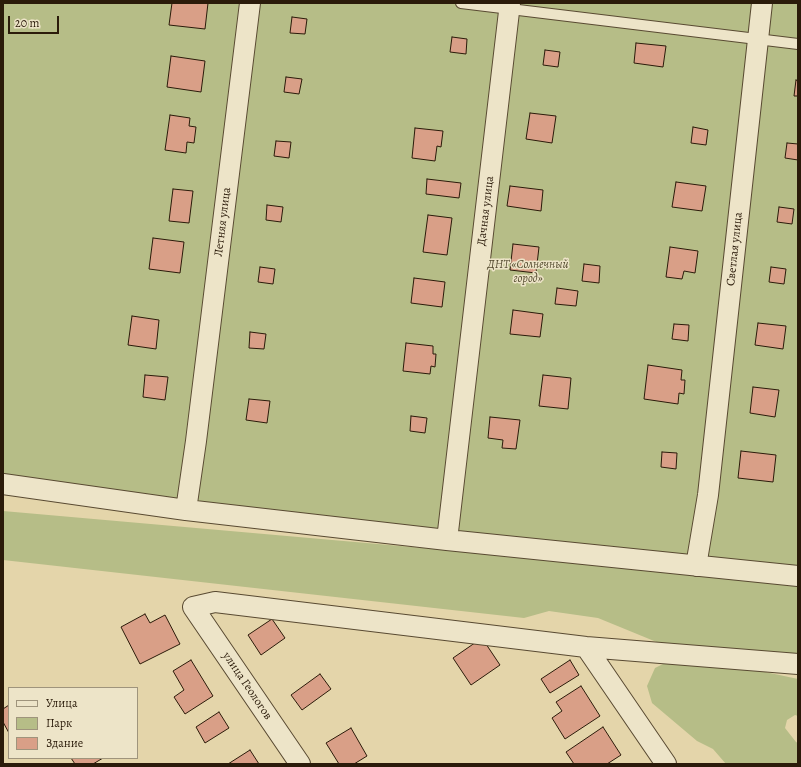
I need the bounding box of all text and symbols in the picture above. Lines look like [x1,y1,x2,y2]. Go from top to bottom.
scale bar [10,8,61,34]
text: 20 m [15,15,39,31]
street label: Дачная улица [475,175,497,247]
street label: Летняя улица [212,186,234,258]
street label: Светлая улица [724,211,746,287]
park label: ДНТ «Солнечный город» [488,258,568,286]
street label: улица Геологов [219,649,275,723]
legend [8,687,138,759]
text: Улица [46,695,77,711]
text: Парк [46,715,72,731]
text: Здание [46,735,83,751]

